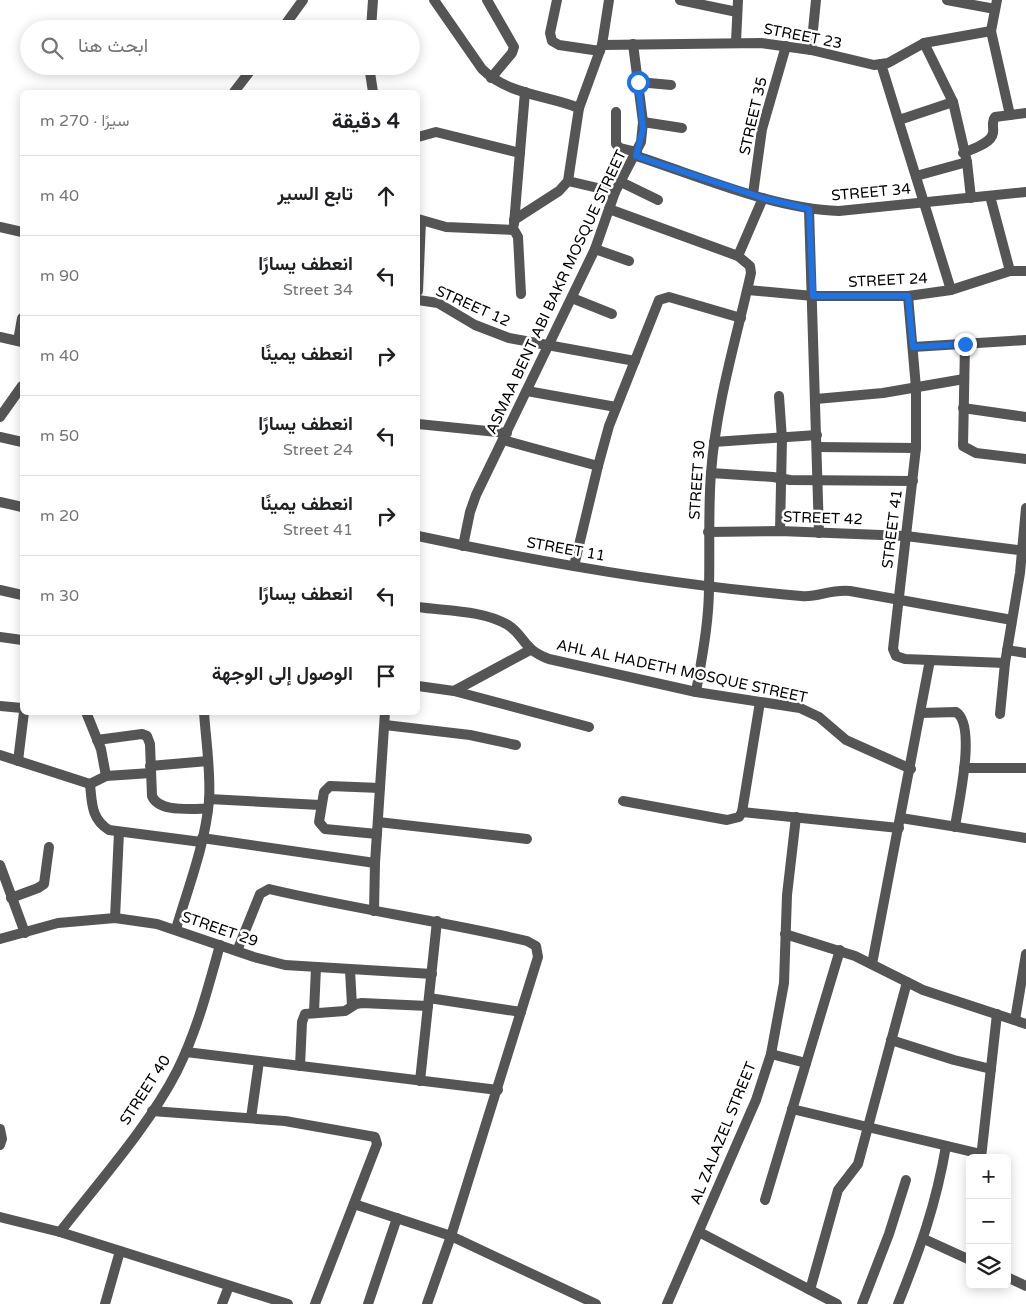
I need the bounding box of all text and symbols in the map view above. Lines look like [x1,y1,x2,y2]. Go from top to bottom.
search box [20,20,420,75]
street label: STREET 23 [762,20,844,52]
icon: search [38,34,66,62]
text: ابحث هنا [78,35,148,57]
route start [627,71,650,94]
street label: STREET 35 [735,75,771,157]
text: 4 دقيقة [332,109,400,134]
text: سيرًا · 270 m [40,111,129,131]
street label: ASMAA BENT ABI BAKR MOSQUE STREET [482,147,630,437]
street label: STREET 34 [831,180,911,204]
icon: ahead [372,182,400,210]
text: تابع السير [277,183,353,205]
text: 40 m [40,186,79,206]
text: انعطف يسارًا [258,253,353,275]
icon: left [372,262,400,290]
text: 90 m [40,266,79,286]
street label: STREET 24 [848,269,928,291]
text: Street 34 [283,280,353,300]
street label: STREET 12 [433,282,513,330]
route end [954,333,977,356]
icon: right [372,342,400,370]
text: انعطف يمينًا [260,343,353,365]
text: 40 m [40,346,79,366]
text: انعطف يسارًا [258,413,353,435]
icon: left [372,422,400,450]
text: 50 m [40,426,79,446]
text: Street 24 [283,440,353,460]
street label: STREET 30 [685,440,709,520]
street label: STREET 41 [878,488,906,570]
text: انعطف يمينًا [260,493,353,515]
icon: right [372,502,400,530]
text: 20 m [40,506,79,526]
street label: STREET 42 [783,508,863,528]
text: Street 41 [283,520,353,540]
street label: STREET 11 [525,533,607,565]
icon: left [372,582,400,610]
text: انعطف يسارًا [258,583,353,605]
text: 30 m [40,586,79,606]
street label: AHL AL HADETH MOSQUE STREET [555,636,809,706]
icon: arrive [372,662,400,690]
text: الوصول إلى الوجهة [212,663,353,685]
street label: STREET 29 [179,908,261,950]
street label: STREET 40 [116,1052,174,1128]
street label: AL ZALAZEL STREET [686,1059,760,1207]
map controls [966,1154,1011,1289]
button: + [966,1154,1011,1199]
button: − [966,1199,1011,1244]
button: layers [966,1244,1011,1289]

